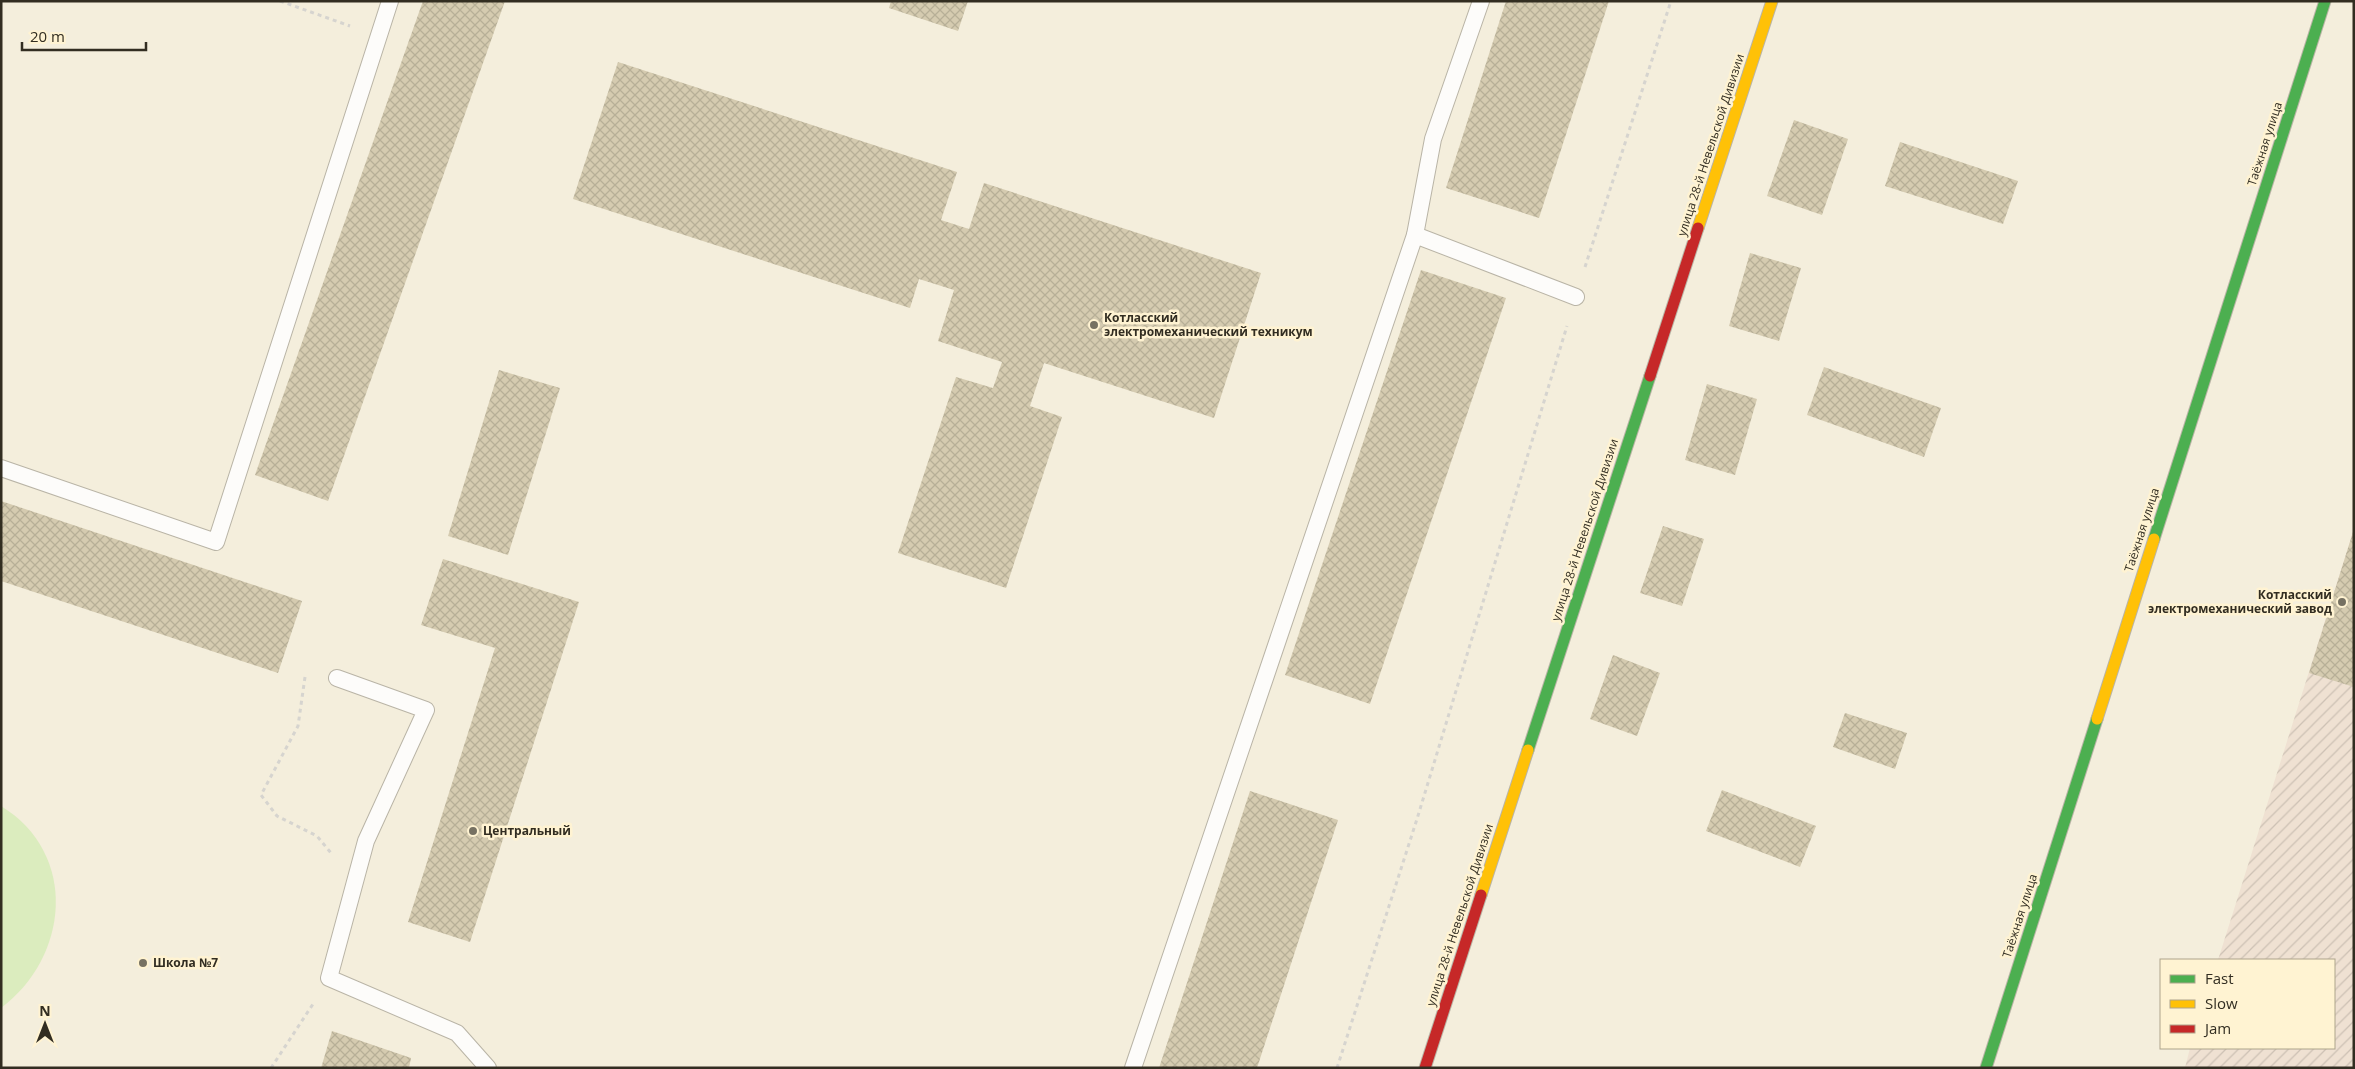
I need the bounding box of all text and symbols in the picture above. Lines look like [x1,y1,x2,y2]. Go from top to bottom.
scale bar [22,20,146,52]
text: 20 m [30,26,65,46]
street label: улица 28-й Невельской Дивизии [1673,52,1748,238]
street label: Таёжная улица [2243,100,2286,188]
place label: Котласский электромеханический техникум [1104,309,1313,340]
marker: Котласский электромеханический техникум [1088,319,1100,331]
street label: улица 28-й Невельской Дивизии [1547,437,1622,623]
street label: Таёжная улица [2120,486,2163,574]
place label: Котласский электромеханический завод [2148,586,2332,617]
marker: Котласский электромеханический завод [2336,596,2348,608]
place label: Центральный [483,822,571,839]
street label: улица 28-й Невельской Дивизии [1422,822,1497,1008]
marker: Центральный [467,825,479,837]
street label: Таёжная улица [1998,872,2041,960]
place label: Школа №7 [153,954,218,971]
marker: Школа №7 [137,957,149,969]
legend [2160,959,2335,1049]
text: Fast [2205,968,2234,988]
text: Slow [2205,993,2238,1013]
north arrow [20,999,70,1049]
text: N [39,1001,51,1020]
text: Jam [2203,1018,2231,1038]

